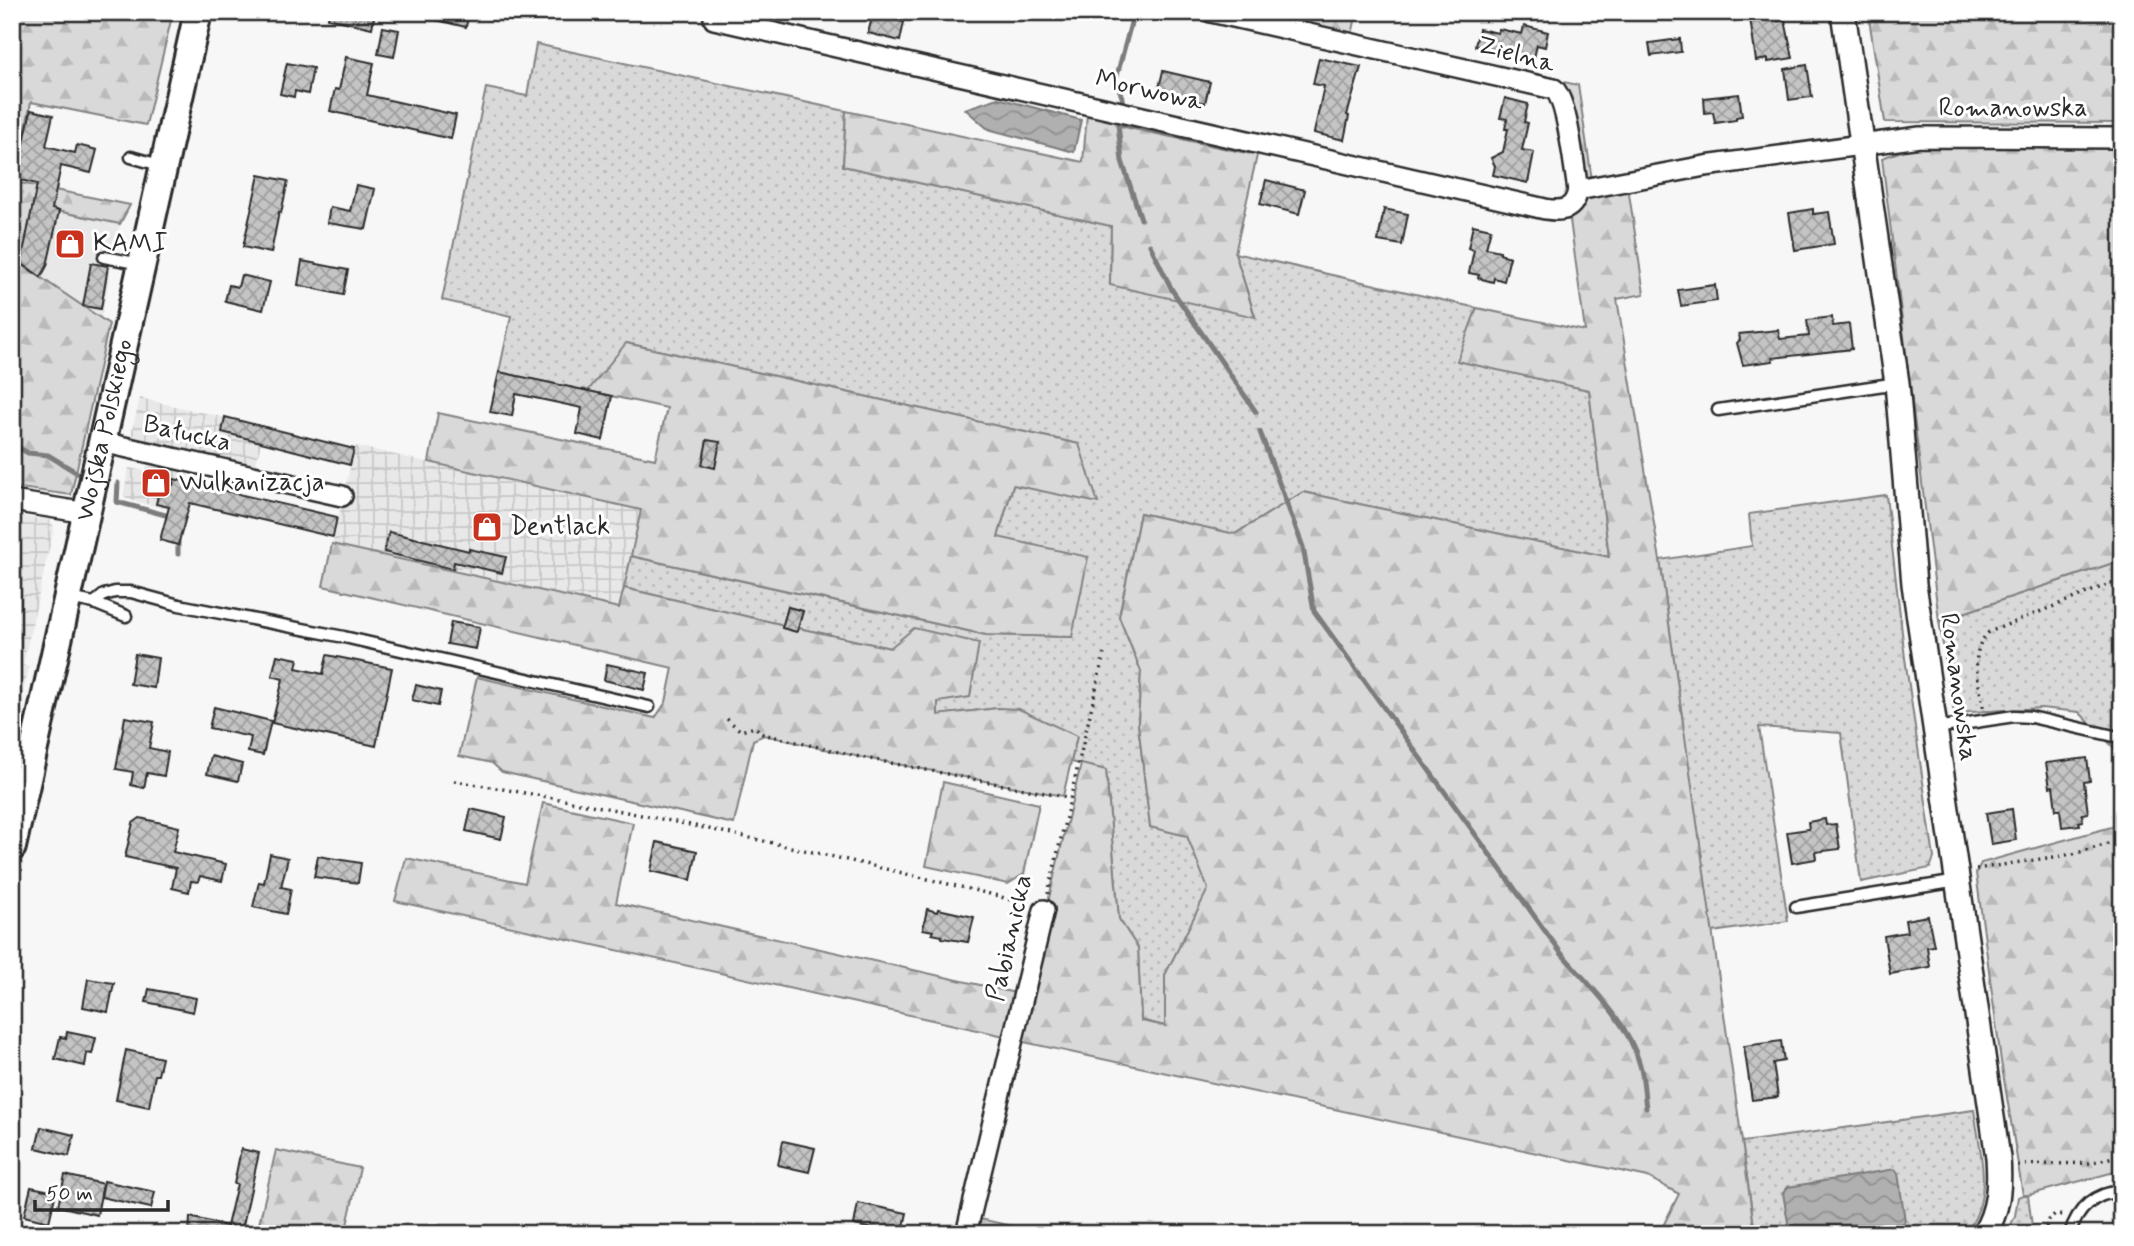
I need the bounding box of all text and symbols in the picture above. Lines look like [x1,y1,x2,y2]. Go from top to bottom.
street label: Zielna [1474,28,1559,82]
street label: Morwowa [1092,62,1206,120]
street label: Romanowska [1938,92,2088,126]
shop icon: KAMI [53,227,87,261]
place label: KAMI [93,227,168,261]
street label: Wojska Polskiego [68,336,142,524]
street label: Bałucka [140,407,234,461]
shop icon: Wulkanizacja [139,466,173,500]
place label: Wulkanizacja [179,466,324,500]
shop icon: Dentlack [470,510,504,544]
place label: Dentlack [510,510,610,544]
street label: Romanowska [1931,611,1985,763]
street label: Pabianicka [979,871,1041,1005]
scale bar [35,1169,168,1213]
text: 50 m [46,1180,93,1208]

